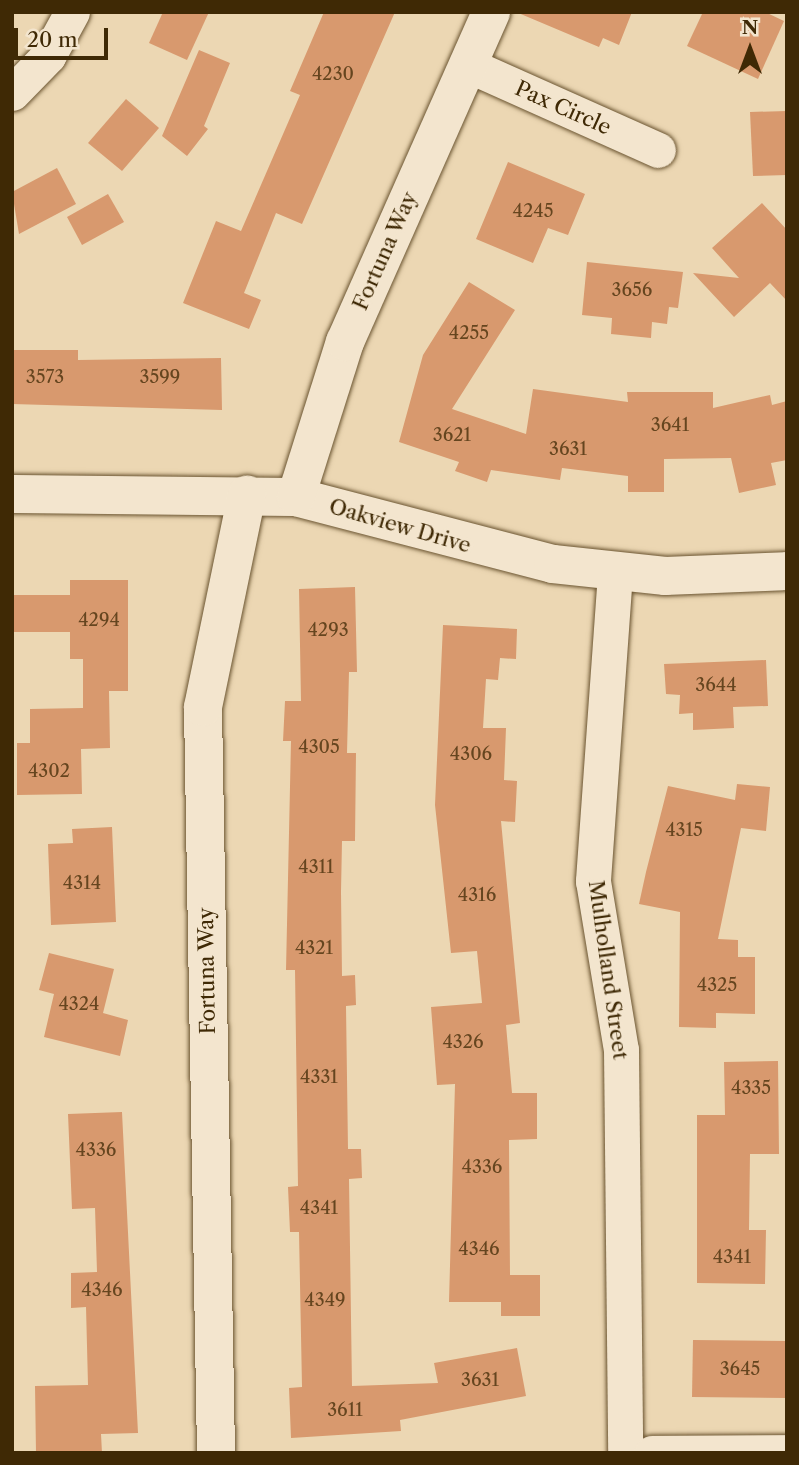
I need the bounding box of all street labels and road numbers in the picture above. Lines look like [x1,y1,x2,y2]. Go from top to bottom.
street label: Pax Circle [511,76,615,140]
street label: Fortuna Way [347,187,423,315]
street label: Oakview Drive [326,494,474,558]
street label: Mulholland Street [583,879,633,1061]
street label: Fortuna Way [193,907,221,1035]

